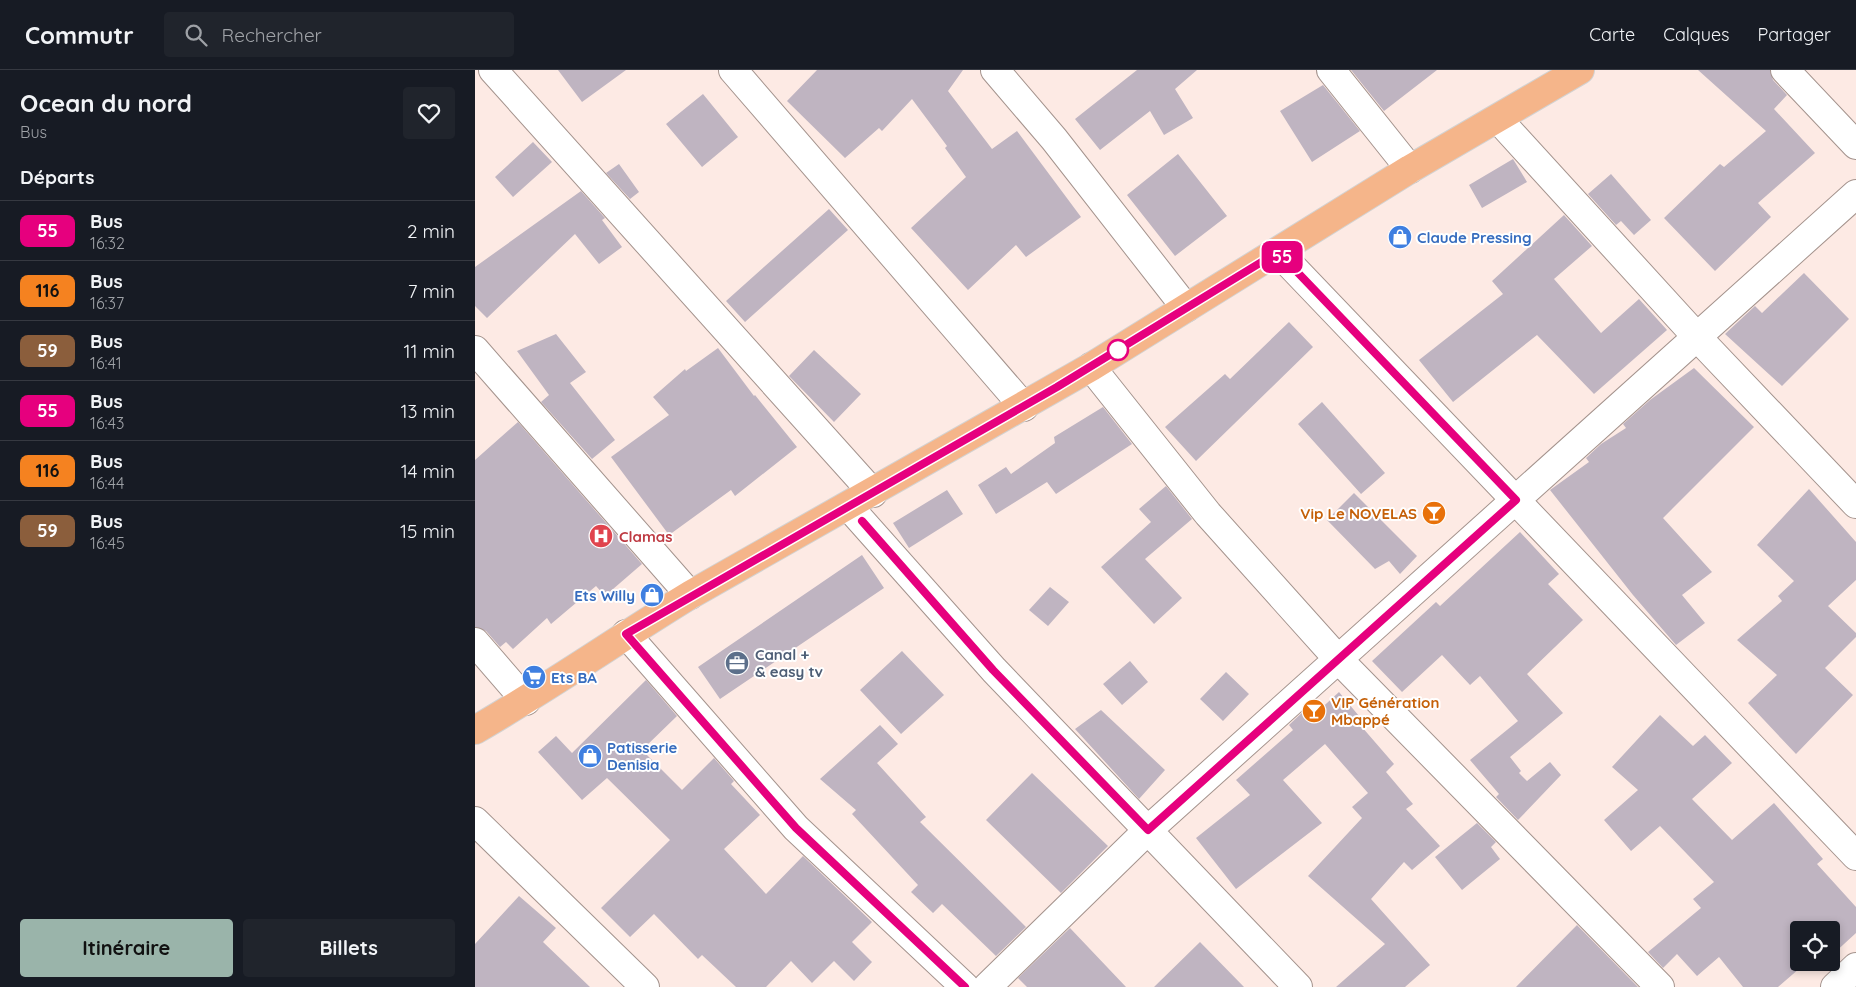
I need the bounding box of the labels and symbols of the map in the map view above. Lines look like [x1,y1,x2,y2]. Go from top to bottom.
shop icon: Claude Pressing [1387,224,1413,250]
place label: Claude Pressing [1417,228,1532,247]
line badge: 55 [1259,241,1305,273]
unlabelled marker [1107,339,1129,361]
bar icon: Vip Le NOVELAS [1421,500,1447,526]
place label: Vip Le NOVELAS [1300,504,1417,523]
hospital icon: Clamas [588,523,614,549]
place label: Clamas [619,527,672,546]
shop icon: Ets Willy [639,582,665,608]
place label: Ets Willy [574,586,635,605]
place label: Canal + & easy tv [755,645,823,681]
office icon: Canal + & easy tv [724,650,750,676]
supermarket icon: Ets BA [521,664,547,690]
place label: Ets BA [551,668,597,687]
place label: VIP Génération Mbappé [1331,693,1439,729]
bar icon: VIP Génération Mbappé [1301,698,1327,724]
place label: Patisserie Denisia [607,738,677,774]
shop icon: Patisserie Denisia [577,743,603,769]

